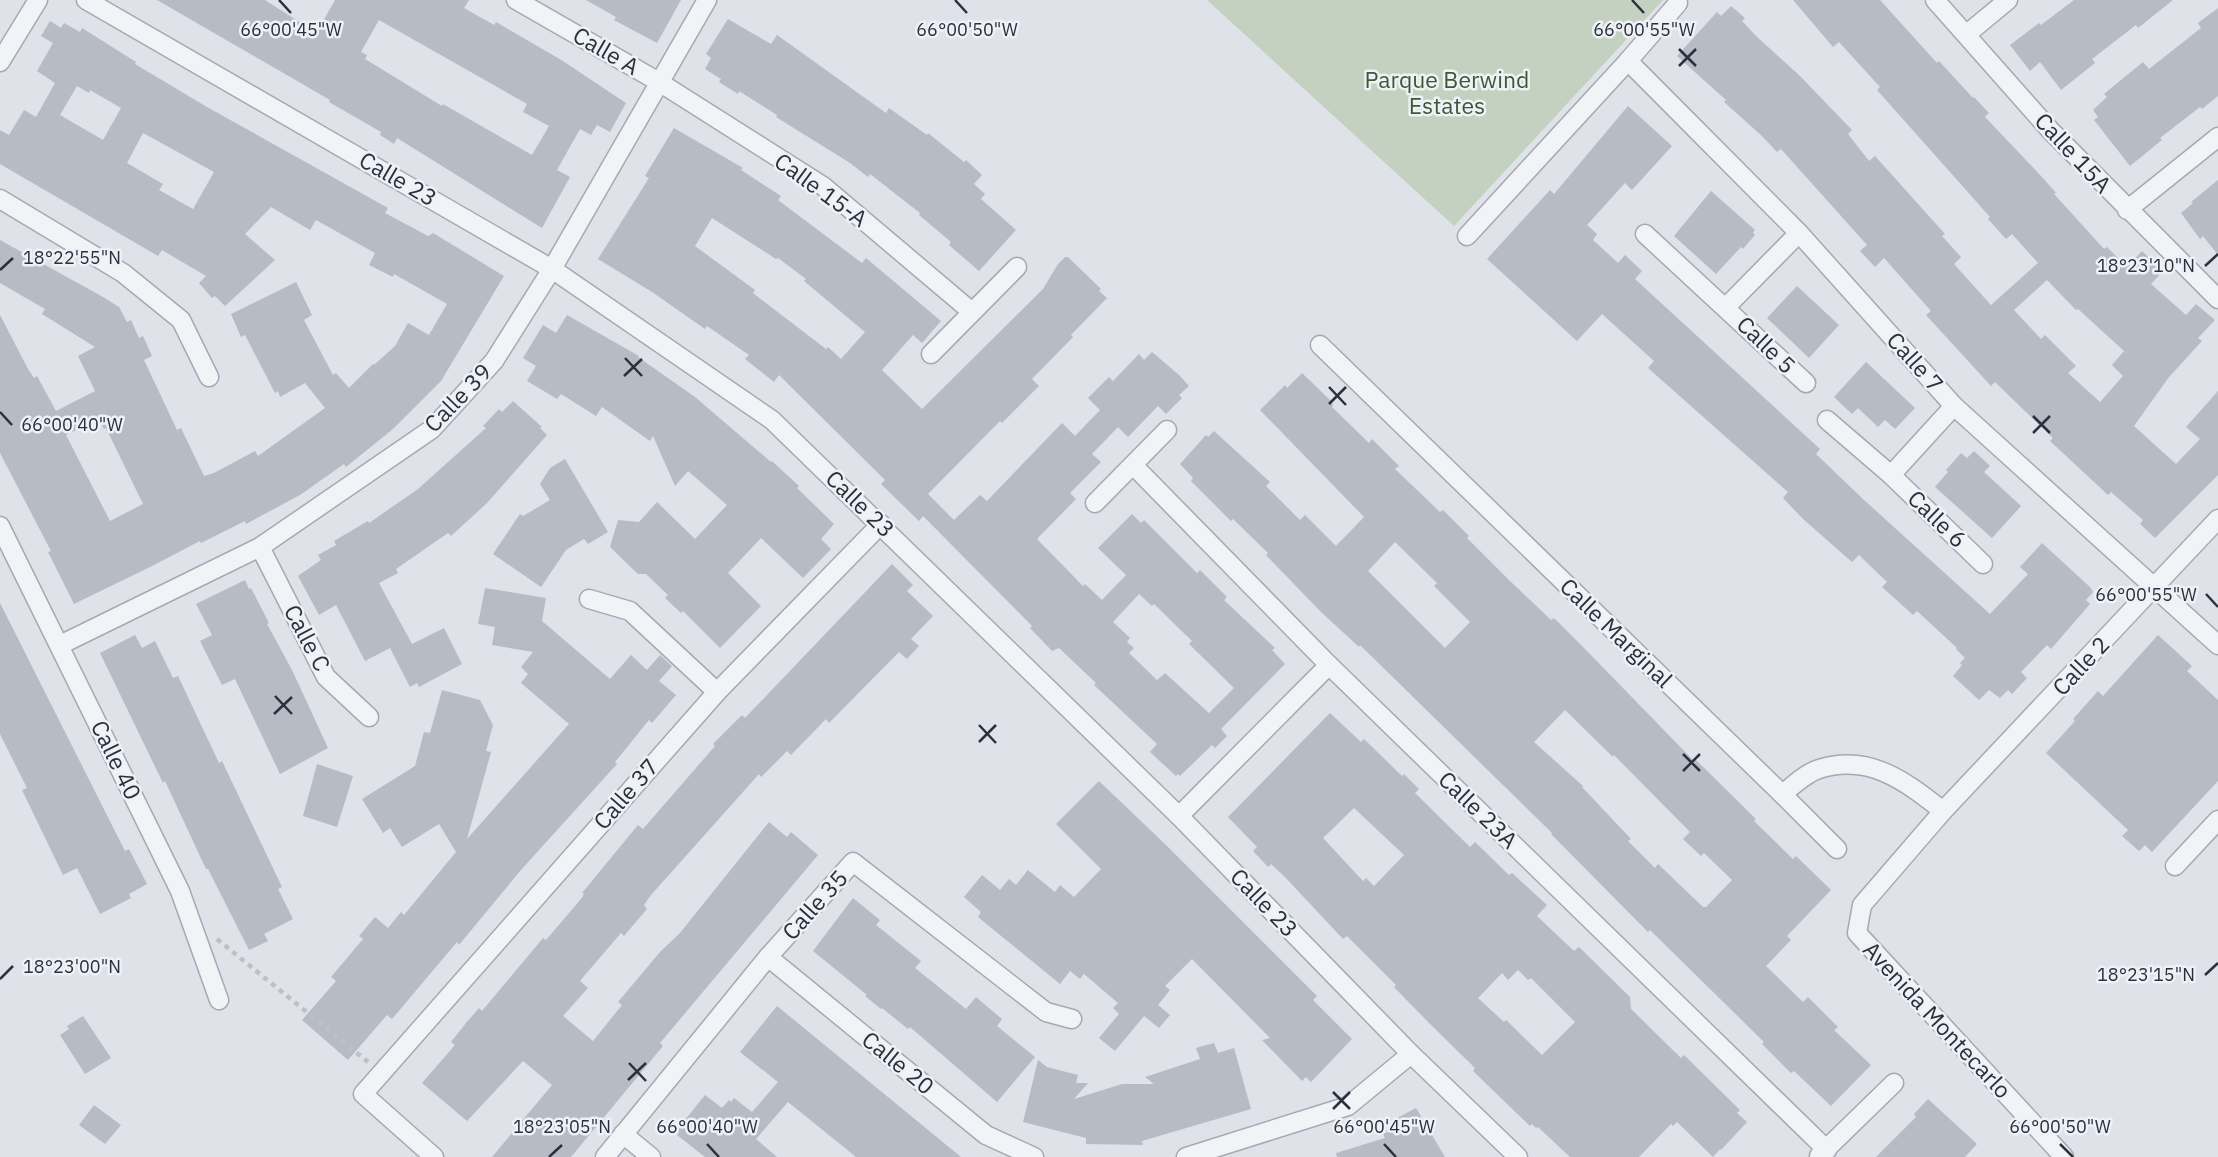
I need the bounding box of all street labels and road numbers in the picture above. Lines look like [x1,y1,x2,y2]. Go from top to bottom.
street label: Calle A [568,19,645,81]
street label: Calle 15A [2029,106,2119,199]
street label: Calle 23 [354,144,443,212]
street label: Calle 15-A [769,145,874,233]
street label: Calle 5 [1731,309,1803,380]
street label: Calle 7 [1881,325,1951,398]
street label: Calle 39 [417,356,497,438]
street label: Calle 23 [820,463,902,543]
street label: Calle 6 [1902,483,1974,554]
street label: Calle Marginal [1554,571,1679,694]
street label: Calle C [278,599,338,676]
street label: Calle 2 [2045,629,2115,701]
street label: Calle 40 [85,715,149,804]
street label: Calle 37 [586,752,664,835]
street label: Calle 23A [1433,764,1525,855]
street label: Calle 23 [1225,861,1305,943]
street label: Calle 35 [775,863,854,946]
street label: Avenida Montecarlo [1857,934,2018,1104]
street label: Calle 20 [856,1024,941,1101]

